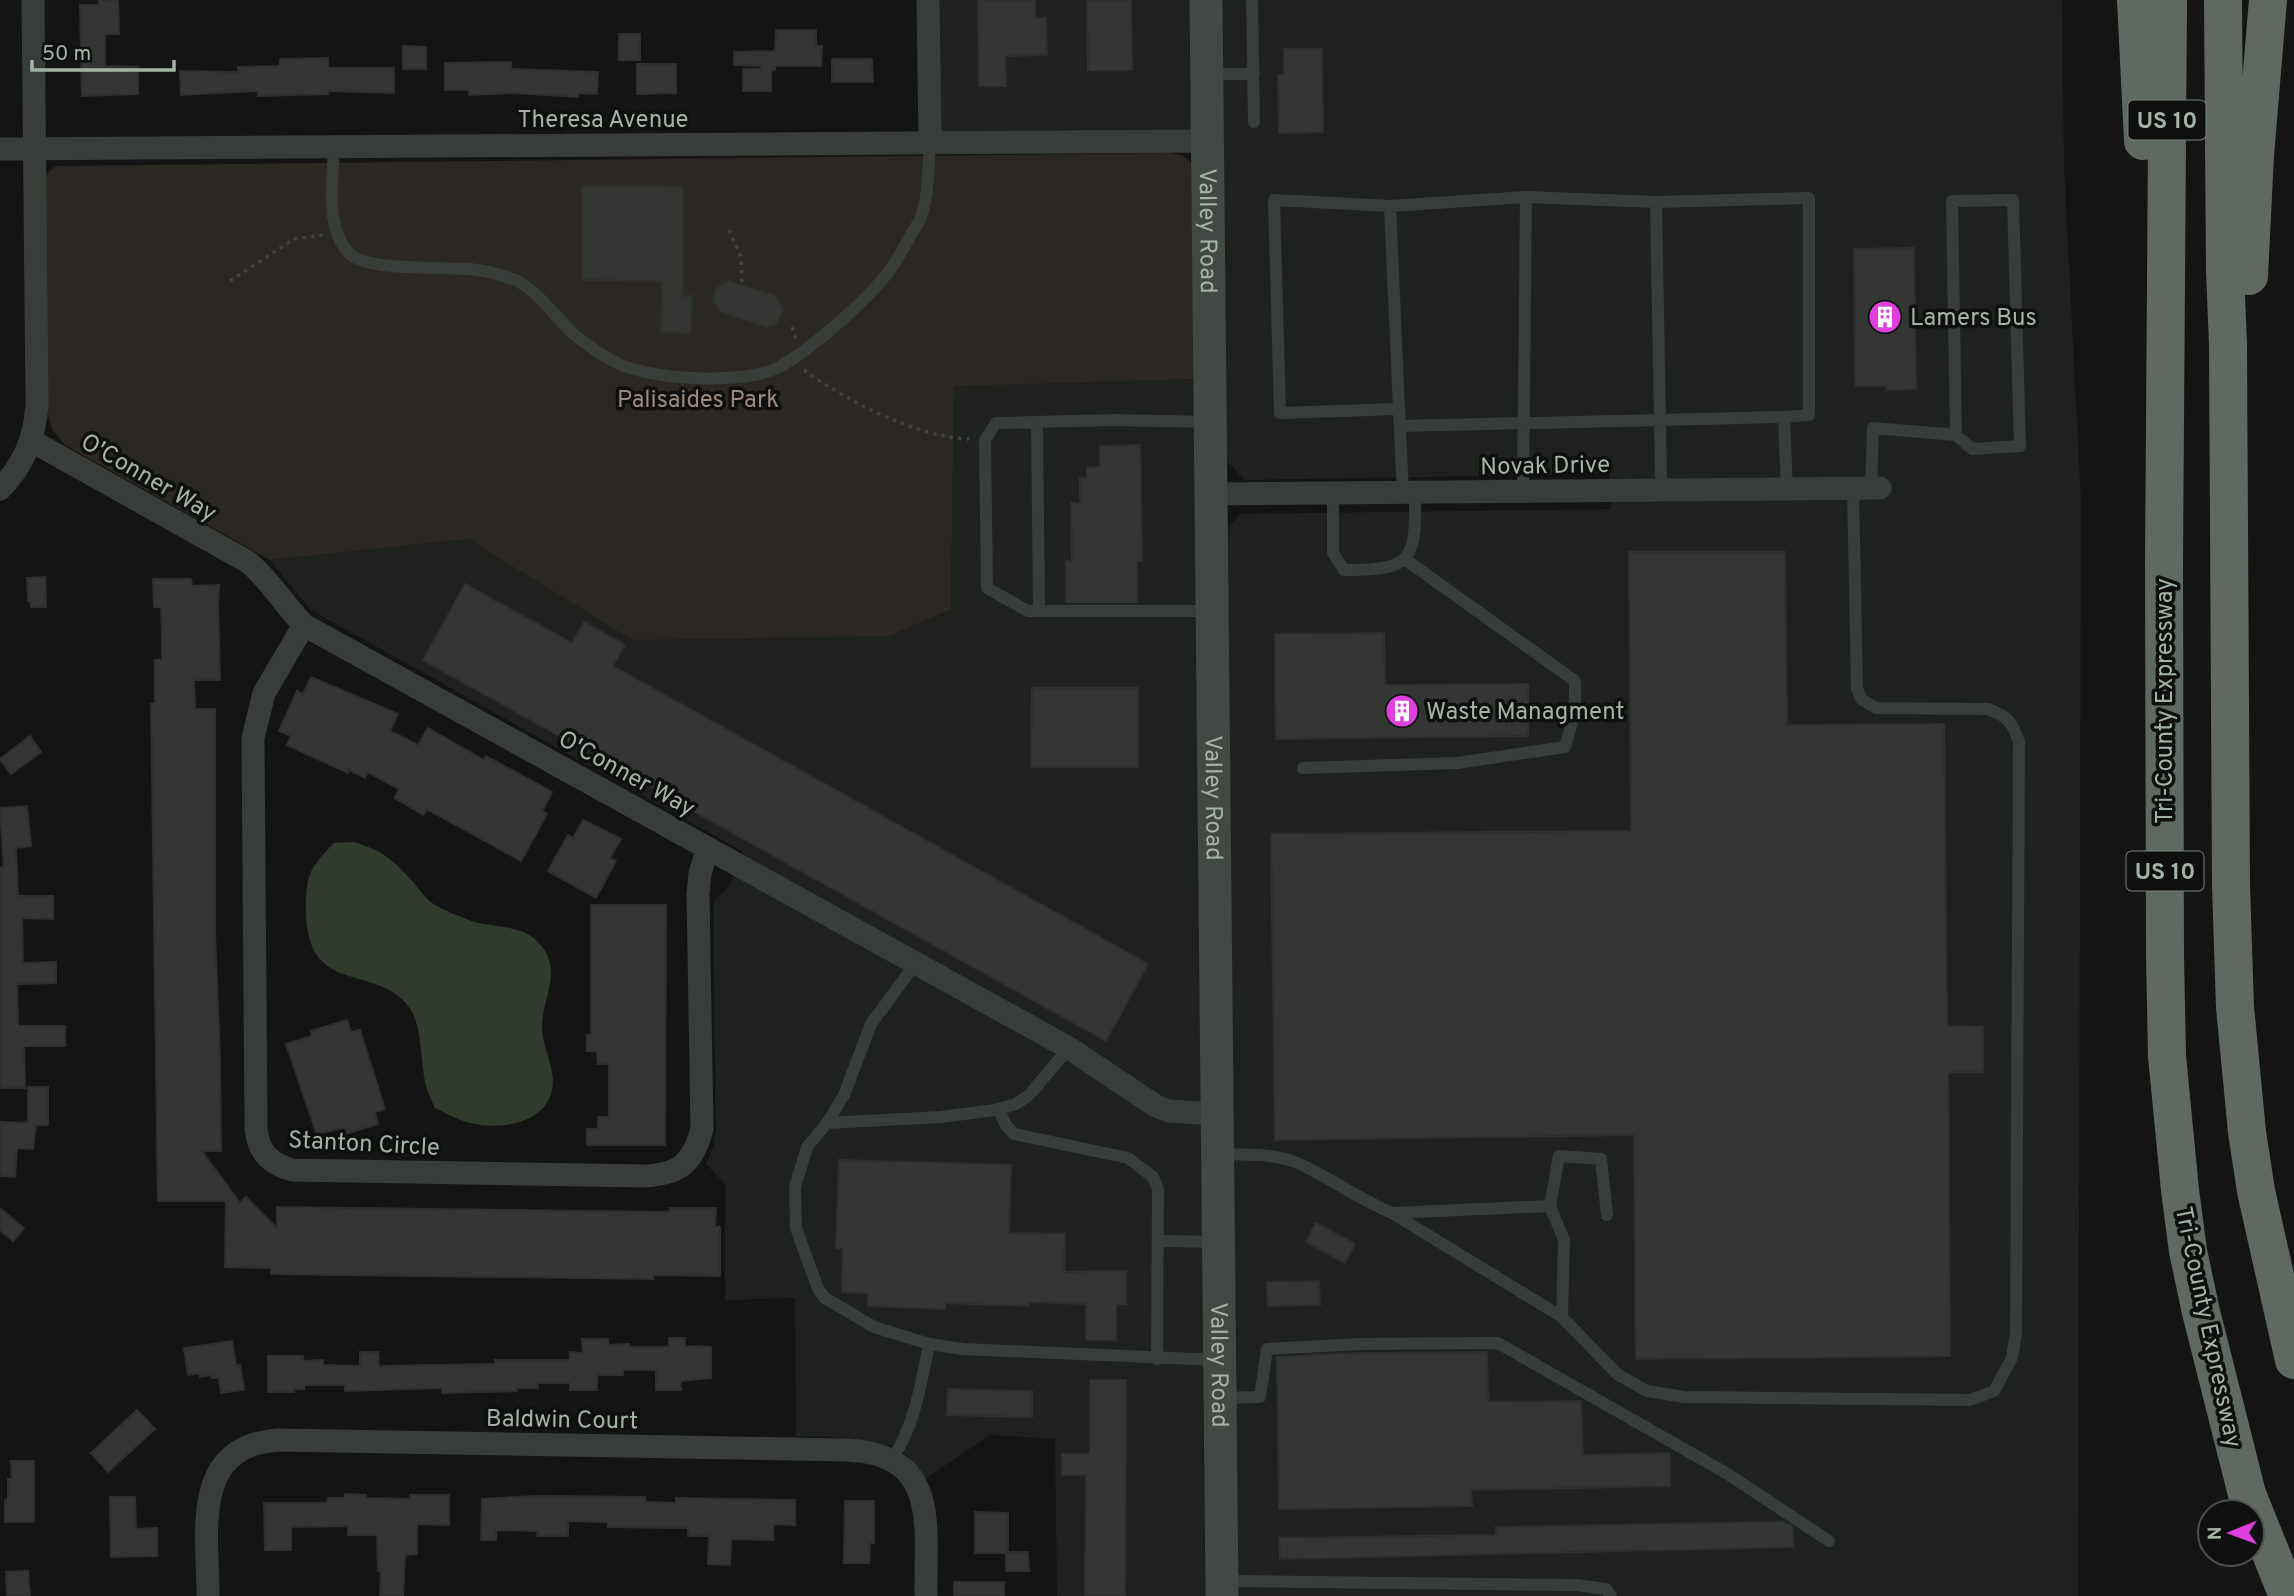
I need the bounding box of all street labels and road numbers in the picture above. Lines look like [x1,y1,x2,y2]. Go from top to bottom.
road number: US 10 [2128,100,2206,140]
street label: Theresa Avenue [518,106,688,136]
street label: Valley Road [1191,168,1222,294]
street label: O'Conner Way [75,428,221,530]
street label: Novak Drive [1480,451,1610,483]
street label: Tri-County Expressway [2151,578,2181,824]
street label: O'Conner Way [552,725,700,825]
street label: Valley Road [1196,735,1228,861]
road number: US 10 [2126,852,2204,890]
street label: Stanton Circle [287,1126,441,1164]
street label: Tri-County Expressway [2167,1204,2247,1451]
street label: Valley Road [1202,1302,1233,1428]
street label: Baldwin Court [486,1405,638,1437]

